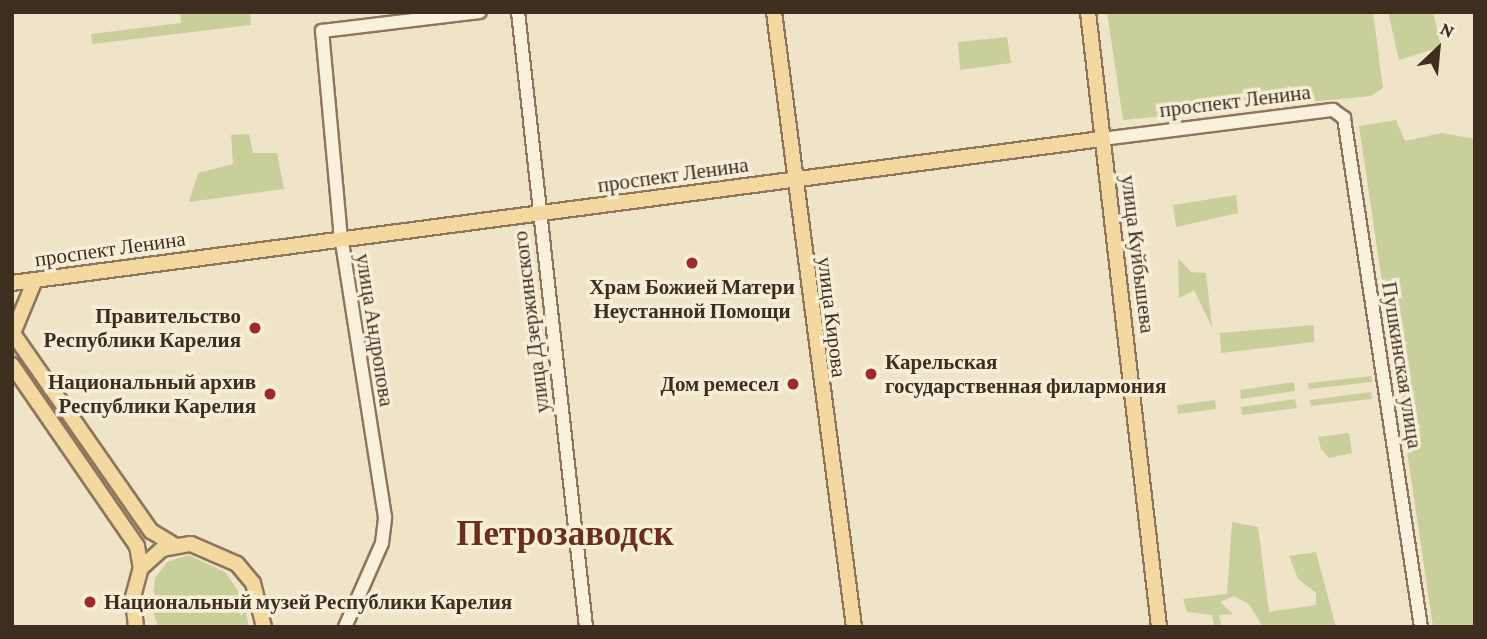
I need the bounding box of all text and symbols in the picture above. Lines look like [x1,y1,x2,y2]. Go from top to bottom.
north arrow [1403,14,1473,84]
text: N [1437,17,1458,42]
street label: проспект Ленина [1158,79,1312,123]
street label: проспект Ленина [596,152,750,198]
street label: улица Куйбышева [1116,173,1160,335]
street label: проспект Ленина [33,226,187,272]
street label: улица Дзержинского [507,230,555,414]
street label: улица Андропова [350,252,400,408]
marker: Храм Божией Матери Неустанной Помощи [684,255,700,271]
street label: улица Кирова [812,255,852,379]
place label: Храм Божией Матери Неустанной Помощи [589,274,795,324]
street label: Пушкинская улица [1376,280,1428,450]
place label: Правительство Республики Карелия [43,303,241,353]
marker: Правительство Республики Карелия [247,320,263,336]
place label: Карельская государственная филармония [885,349,1166,399]
marker: Карельская государственная филармония [863,366,879,382]
place label: Национальный архив Республики Карелия [48,369,256,419]
place label: Дом ремесел [661,371,779,397]
marker: Дом ремесел [785,376,801,392]
marker: Национальный архив Республики Карелия [262,386,278,402]
district label: Петрозаводск [456,513,674,555]
place label: Национальный музей Республики Карелия [104,589,512,615]
marker: Национальный музей Республики Карелия [82,594,98,610]

